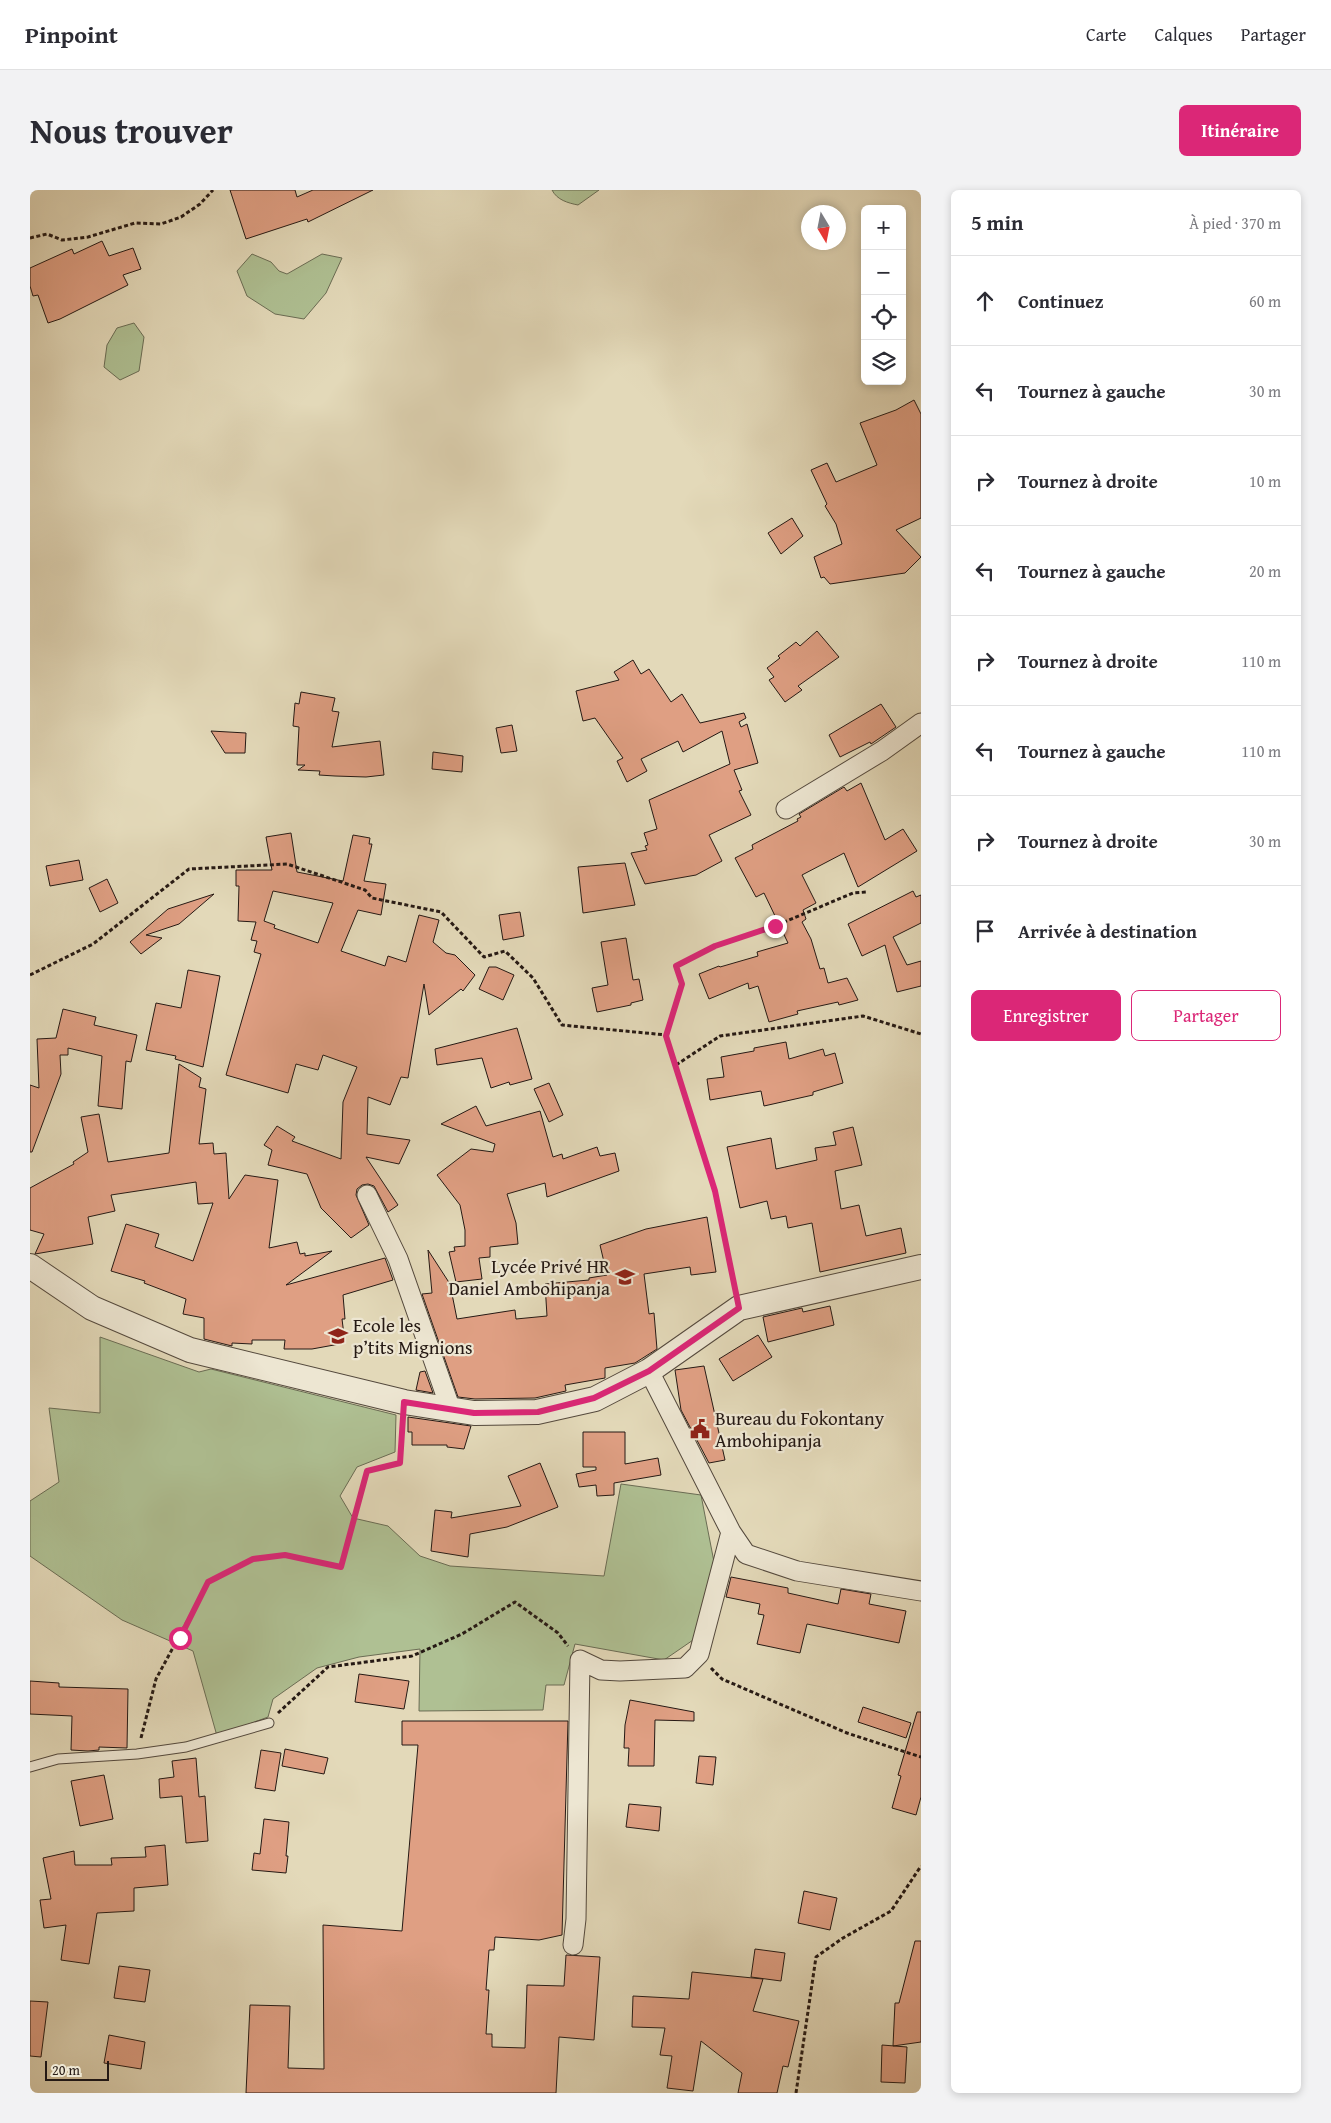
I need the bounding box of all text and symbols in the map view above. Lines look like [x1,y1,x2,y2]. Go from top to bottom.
text: Pinpoint [25,17,118,52]
text: Carte [1086,21,1127,48]
text: Calques [1155,21,1213,48]
text: Partager [1241,21,1306,48]
text: Nous trouver [30,105,233,156]
button: Itinéraire [1179,105,1301,156]
north arrow [801,205,846,250]
map controls [861,205,906,385]
button: + [861,205,906,250]
text: 5 min [971,207,1023,238]
text: À pied · 370 m [1189,211,1281,235]
button: − [861,250,906,295]
icon: ahead [971,287,999,315]
text: Continuez [1018,287,1104,315]
text: 60 m [1249,289,1281,313]
button: locate [861,295,906,340]
button: layers [861,340,906,385]
icon: left [971,377,999,405]
text: Tournez à gauche [1018,377,1166,405]
text: 30 m [1249,379,1281,403]
icon: right [971,467,999,495]
text: Tournez à droite [1018,467,1158,495]
text: 10 m [1249,469,1281,493]
icon: left [971,557,999,585]
text: Tournez à gauche [1018,557,1166,585]
text: 20 m [1249,559,1281,583]
icon: right [971,647,999,675]
text: Tournez à droite [1018,647,1158,675]
text: 110 m [1241,649,1281,673]
icon: left [971,737,999,765]
text: Tournez à gauche [1018,737,1166,765]
text: 110 m [1241,739,1281,763]
icon: right [971,827,999,855]
text: Tournez à droite [1018,827,1158,855]
text: 30 m [1249,829,1281,853]
route end [764,915,787,938]
icon: arrive [971,917,999,945]
text: Arrivée à destination [1018,917,1197,945]
button: Enregistrer [971,990,1121,1041]
button: Partager [1131,990,1281,1041]
place label: Lycée Privé HR Daniel Ambohipanja [448,1252,610,1302]
school or university icon: Lycée Privé HR Daniel Ambohipanja [614,1266,636,1288]
place label: Ecole les p’tits Mignions [353,1311,473,1361]
school or university icon: Ecole les p’tits Mignions [327,1325,349,1347]
place label: Bureau du Fokontany Ambohipanja [715,1404,885,1454]
public building icon: Bureau du Fokontany Ambohipanja [689,1418,711,1440]
route start [169,1627,192,1650]
scale bar [45,2058,109,2081]
text: 20 m [52,2060,80,2080]

